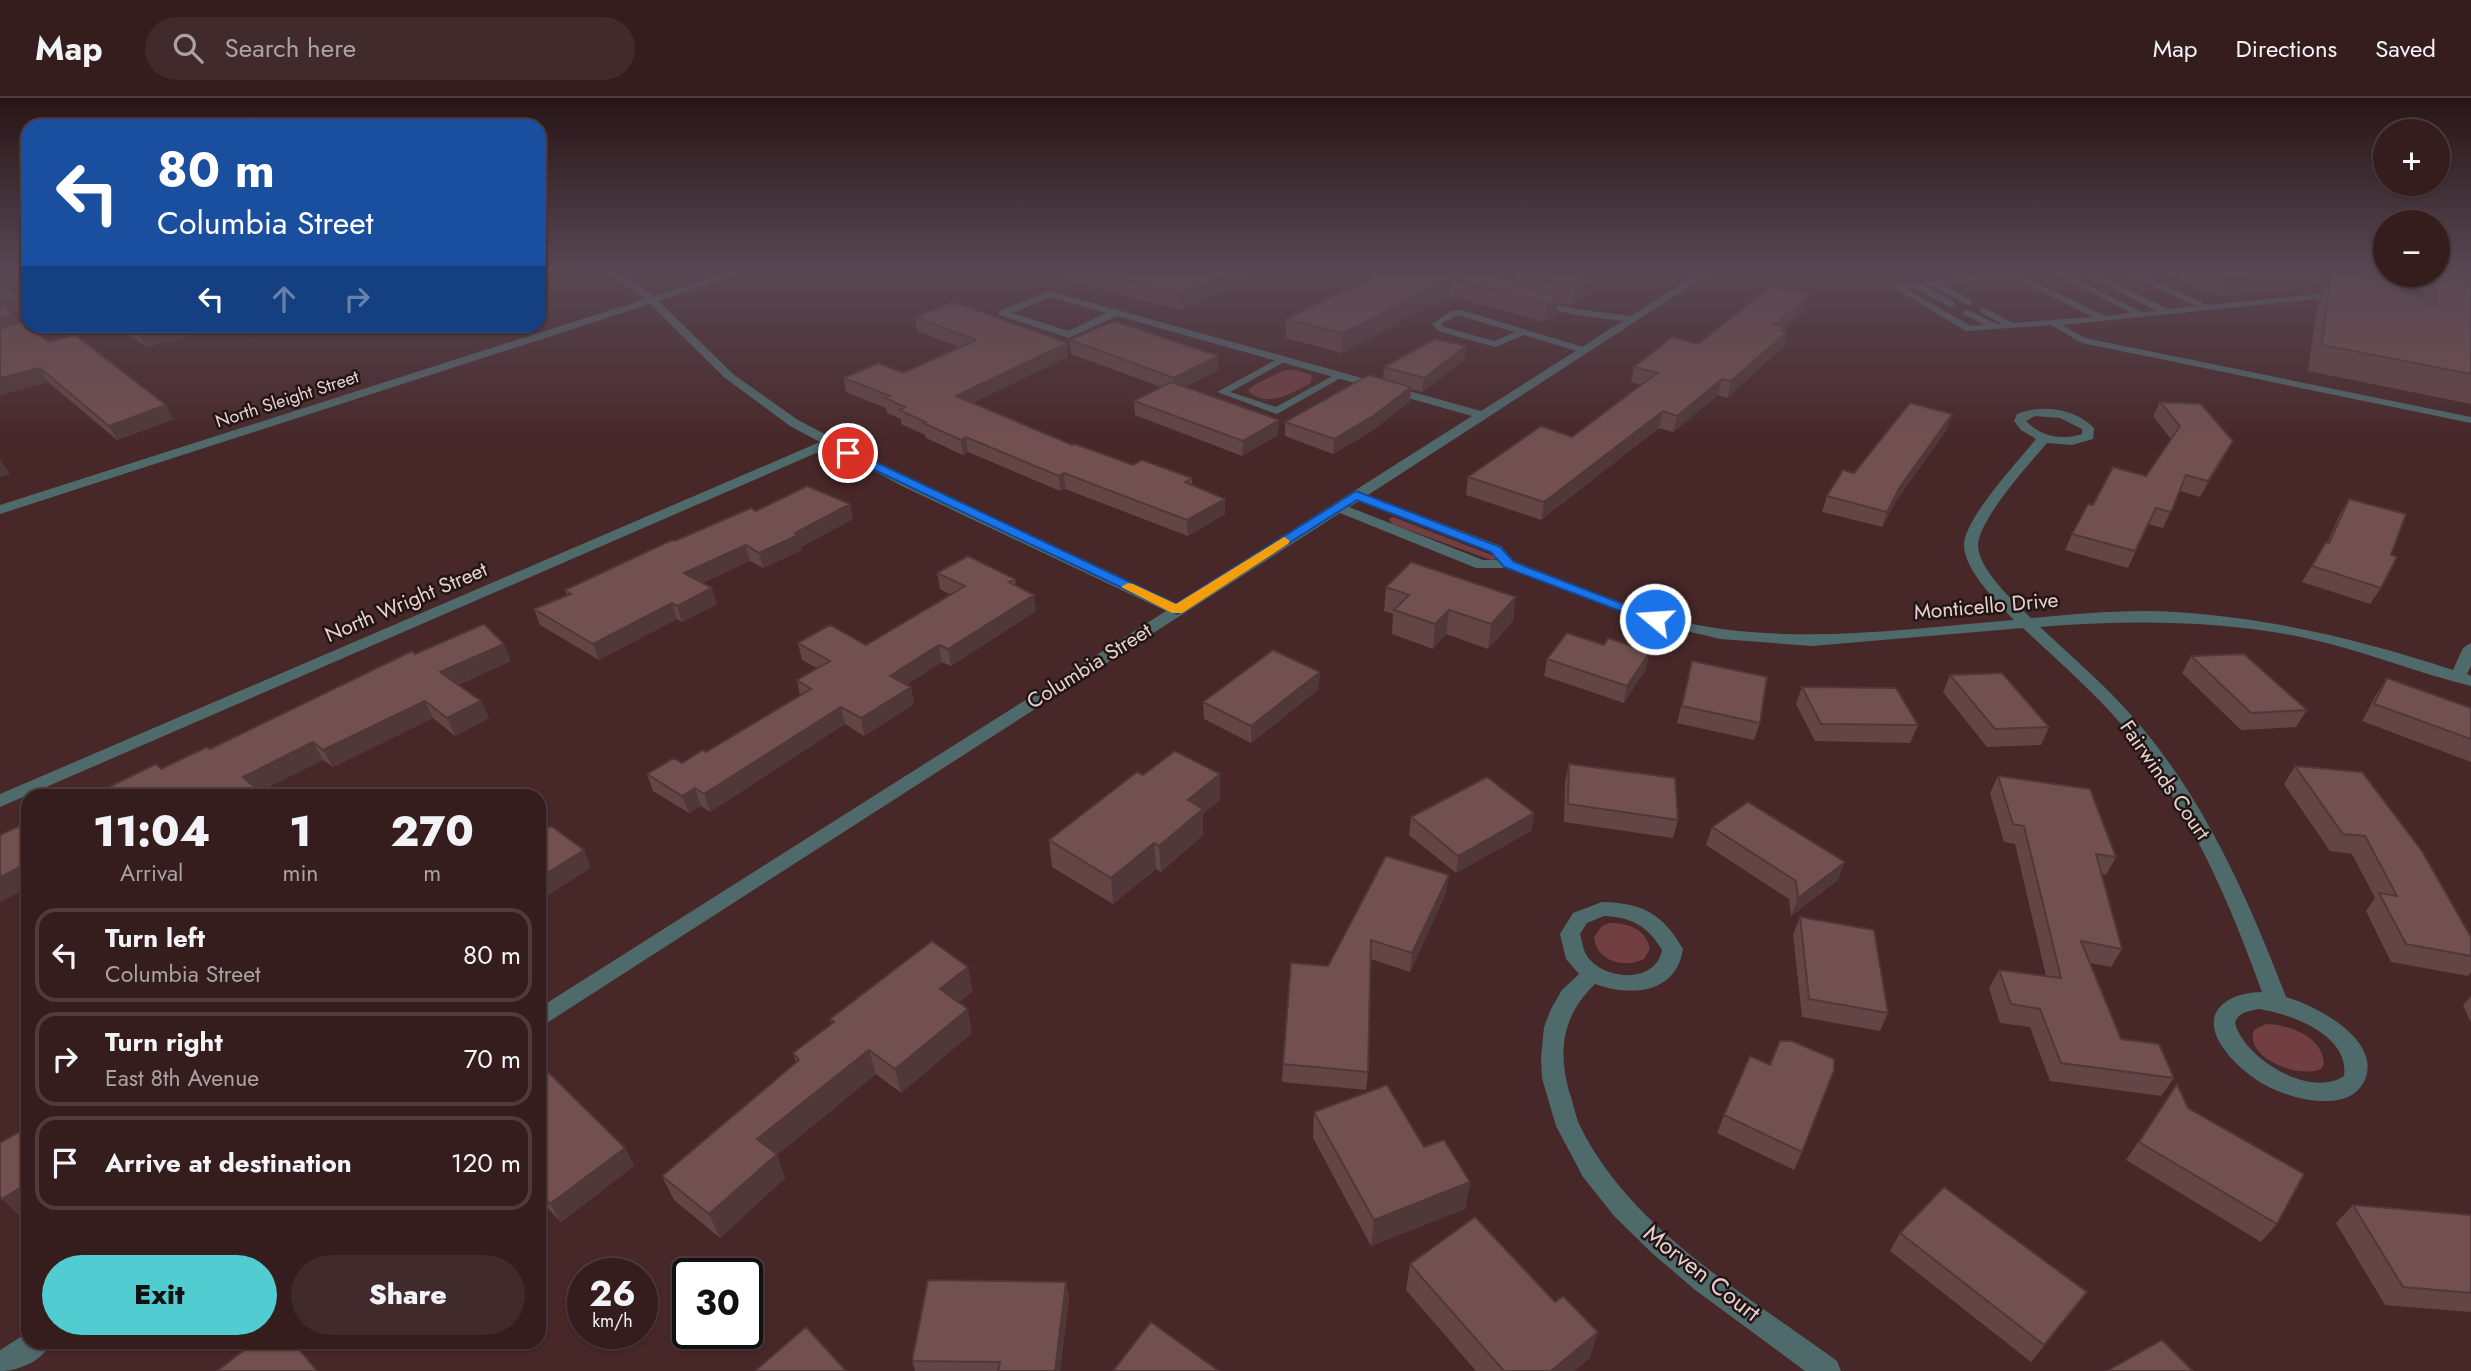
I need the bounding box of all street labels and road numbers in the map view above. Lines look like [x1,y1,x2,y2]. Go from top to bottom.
street label: North Sleight Street [212,363,363,434]
street label: North Wright Street [320,554,492,650]
street label: Monticello Drive [1912,585,2060,627]
street label: Columbia Street [1021,616,1157,716]
street label: Fairwinds Court [2113,714,2217,846]
street label: Morven Court [1636,1216,1768,1330]

